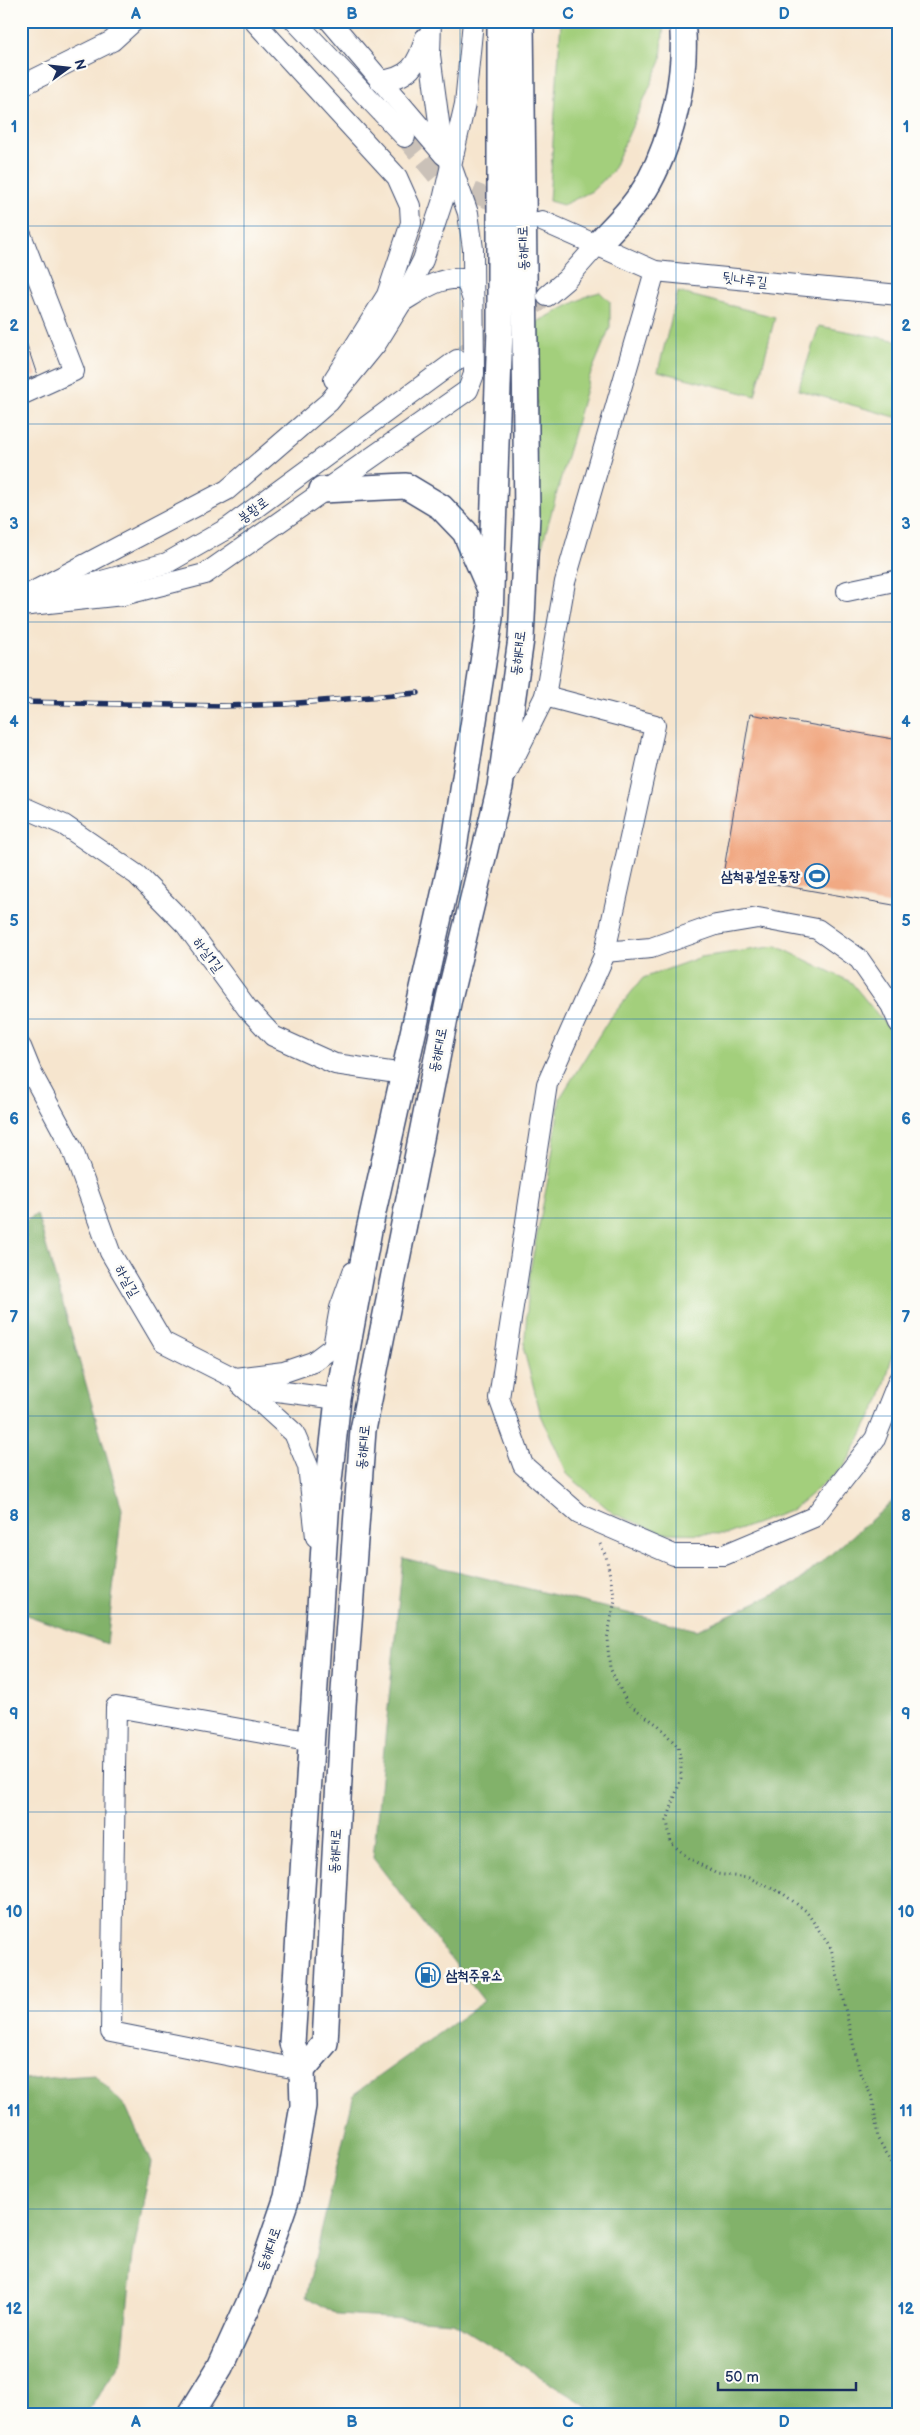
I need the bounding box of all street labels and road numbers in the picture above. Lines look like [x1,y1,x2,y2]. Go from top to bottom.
street label: 동해대로 [514,225,532,271]
street label: 뒷나루길 [722,269,769,291]
street label: 봉황로 [234,493,272,527]
street label: 동해대로 [507,630,529,676]
street label: 하실1길 [189,934,227,976]
street label: 동해대로 [425,1026,451,1074]
street label: 하실길 [111,1262,143,1301]
street label: 동해대로 [353,1424,373,1470]
street label: 동해대로 [325,1828,345,1874]
street label: 동해대로 [254,2225,284,2273]

